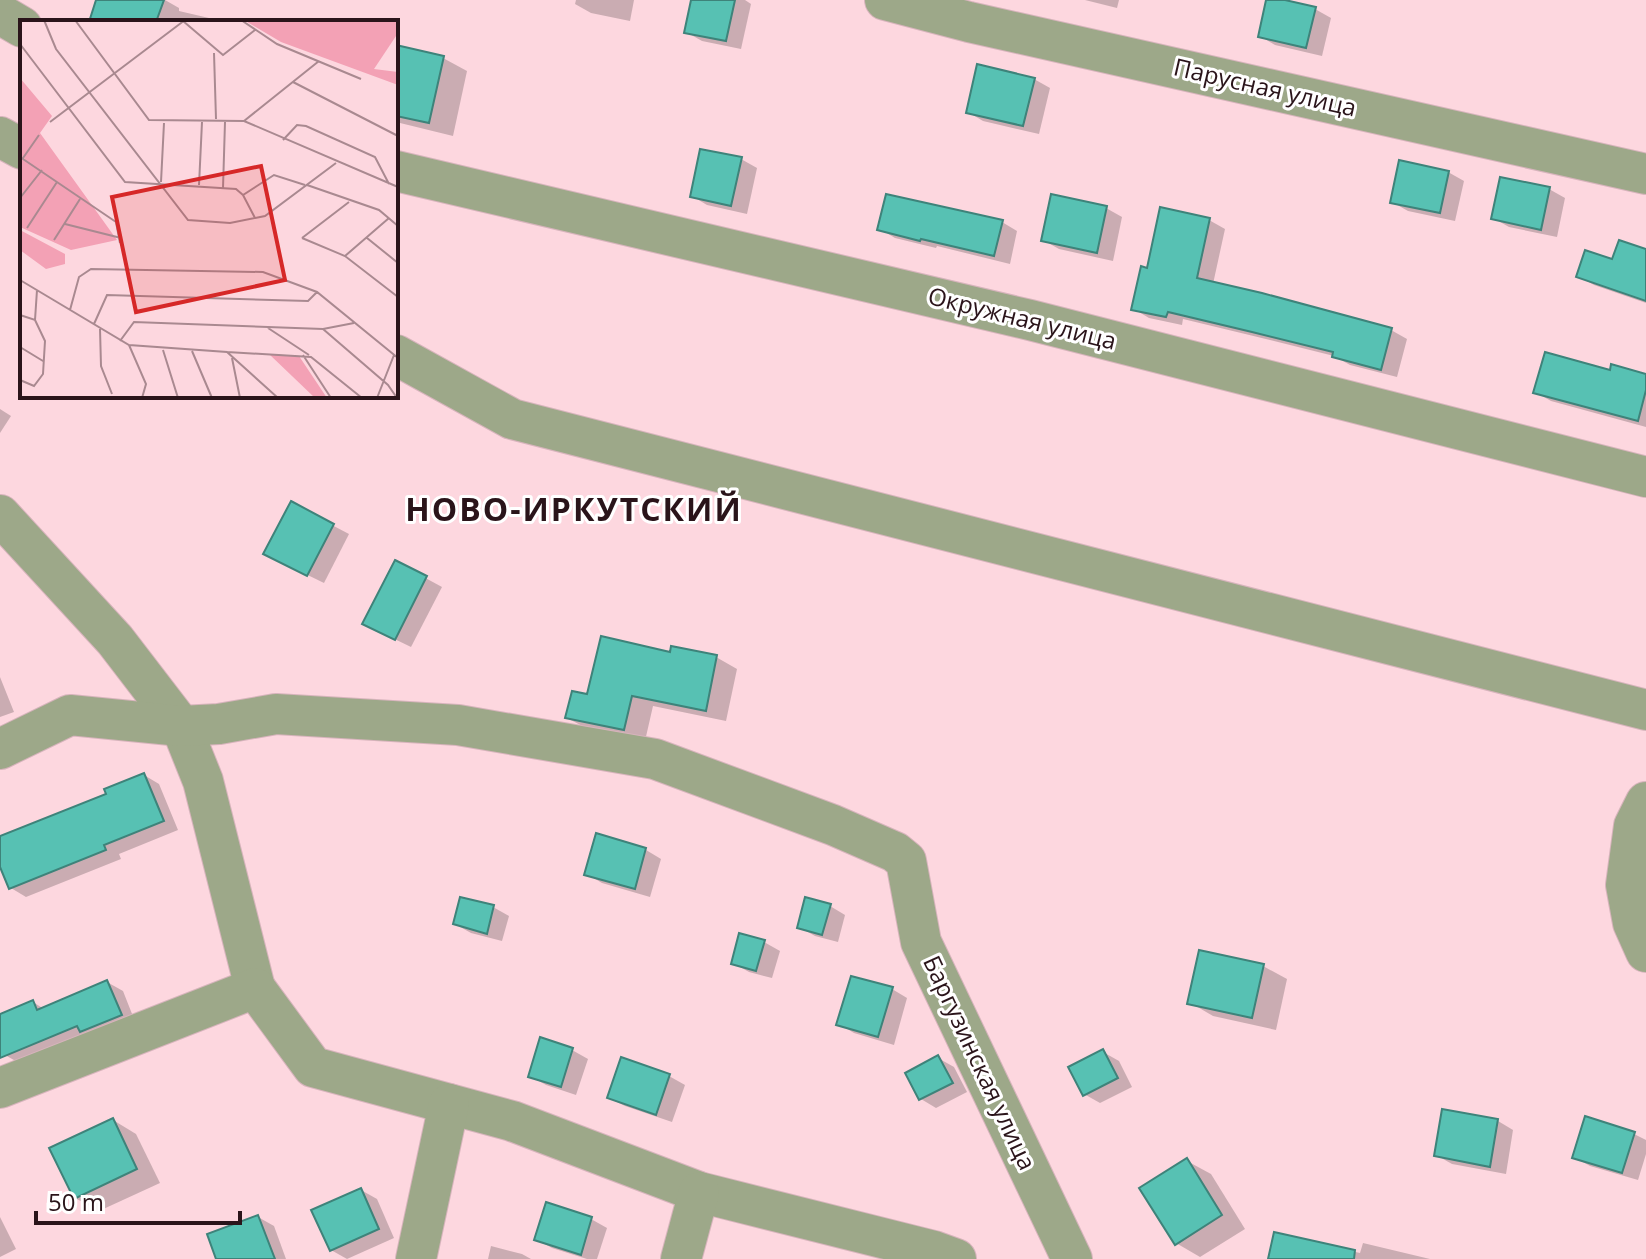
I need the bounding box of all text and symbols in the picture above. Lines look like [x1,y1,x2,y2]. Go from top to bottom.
inset map [20,20,398,398]
street label: Парусная улица [1171,49,1360,124]
street label: Окружная улица [925,278,1120,357]
district label: НОВО-ИРКУТСКИЙ [405,487,743,530]
street label: Баргузинская улица [916,950,1045,1175]
scale bar [36,1175,240,1225]
text: 50 m [48,1185,104,1218]

